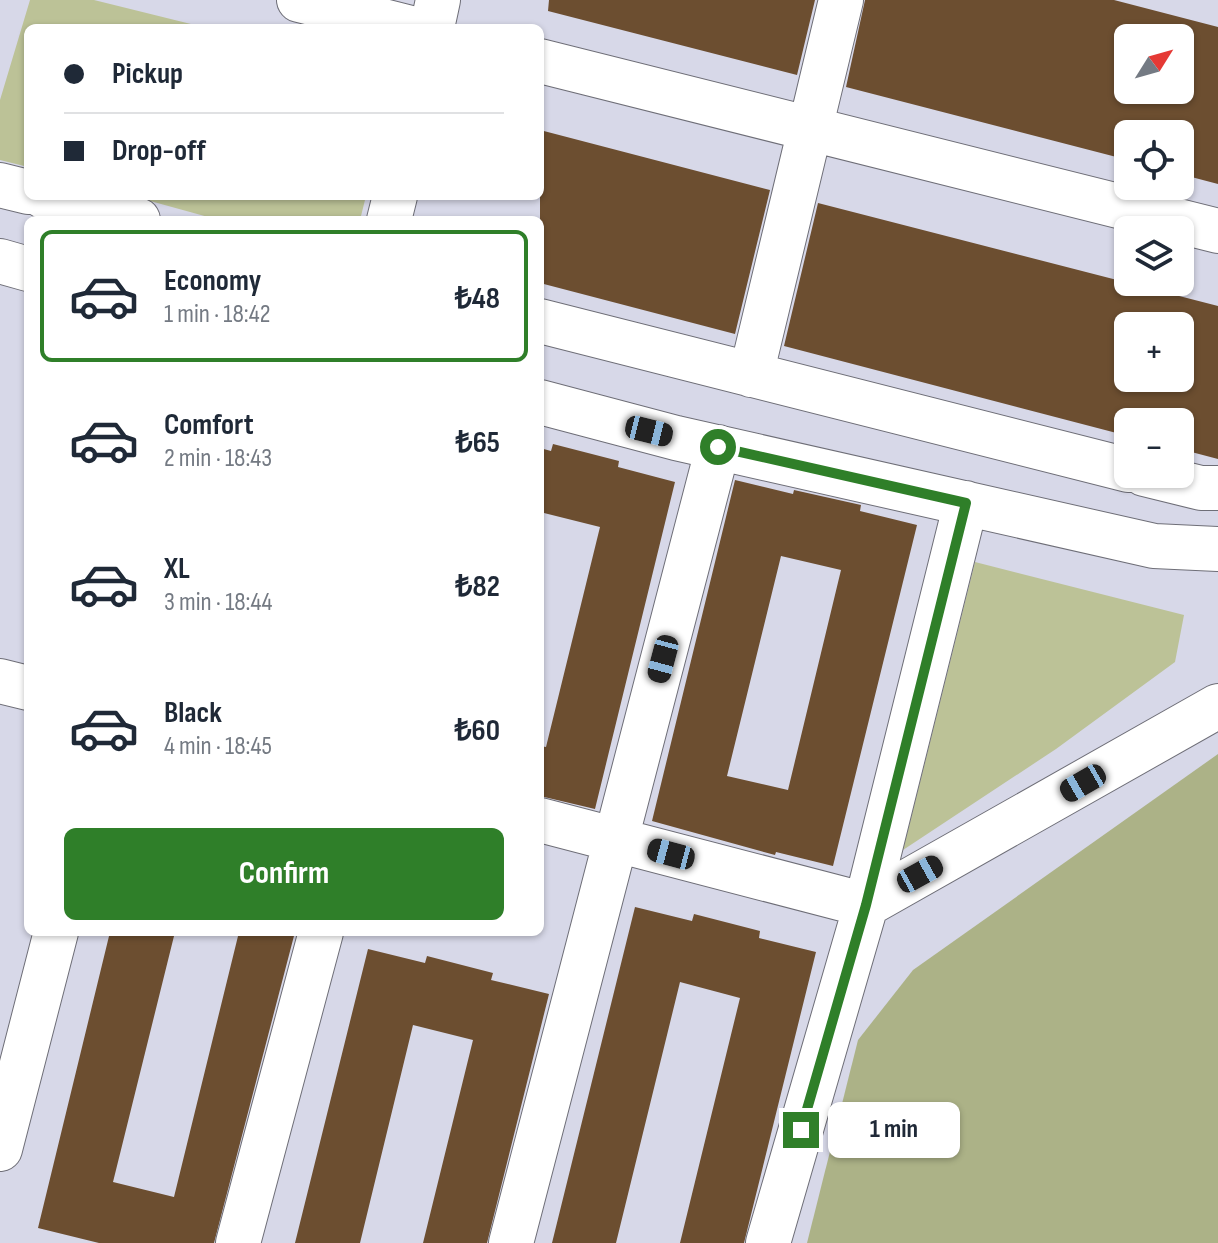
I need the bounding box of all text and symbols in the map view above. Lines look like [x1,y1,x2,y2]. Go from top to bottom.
north arrow [1114,24,1194,104]
map controls [1114,24,1194,488]
text: Pickup [112,56,183,92]
button: locate [1114,120,1194,200]
text: Drop-off [112,133,206,169]
button: layers [1114,216,1194,296]
icon: car [68,260,140,332]
text: Economy [164,263,261,299]
text: ₺48 [455,281,500,317]
text: 1 min · 18:42 [164,299,270,330]
button: + [1114,312,1194,392]
icon: car [68,404,140,476]
text: Comfort [164,407,254,443]
button: − [1114,408,1194,488]
car [623,414,675,448]
text: ₺65 [456,425,500,461]
route start [700,429,736,465]
text: 2 min · 18:43 [164,443,272,474]
icon: car [68,548,140,620]
text: XL [164,551,190,587]
text: ₺82 [455,569,500,605]
text: 3 min · 18:44 [164,587,272,618]
car [645,633,681,685]
icon: car [68,692,140,764]
text: Black [164,695,222,731]
text: ₺60 [454,713,500,749]
text: 4 min · 18:45 [164,731,272,762]
car [1056,761,1110,805]
button: Confirm [64,828,504,920]
car [645,836,697,872]
car [893,852,947,896]
callout: 1 min [829,1102,961,1158]
route end [783,1112,819,1148]
text: 1 min [870,1114,918,1145]

